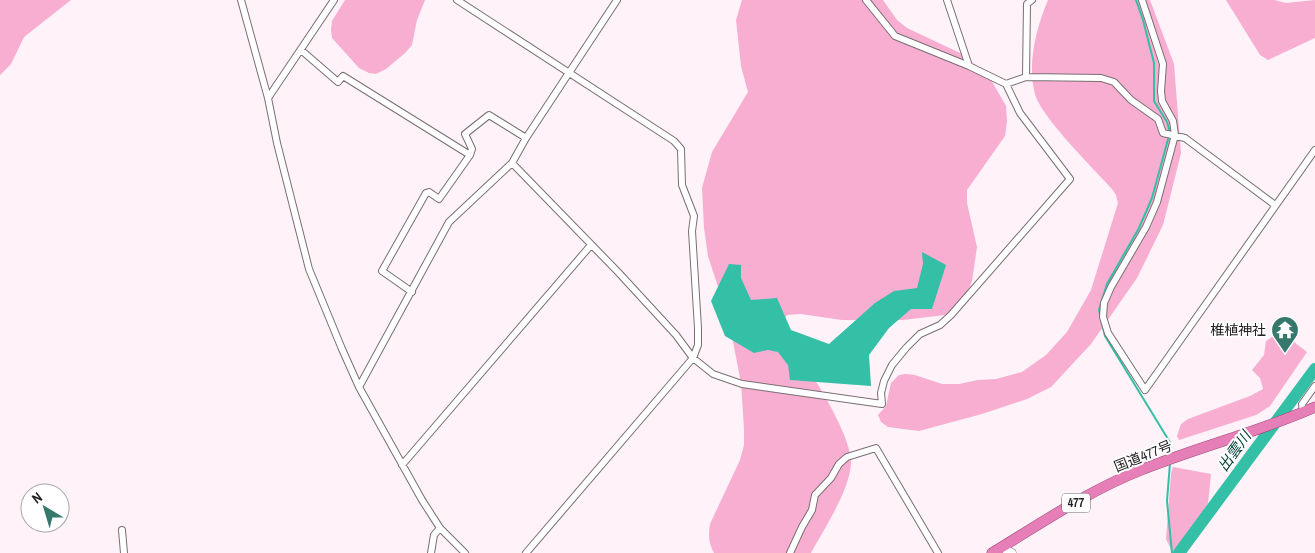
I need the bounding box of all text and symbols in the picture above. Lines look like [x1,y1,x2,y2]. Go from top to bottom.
temple icon: 椎植神社 [1270,315,1300,354]
place label: 椎植神社 [1210,321,1266,339]
water label: 出雲川 [1212,425,1257,475]
street label: 国道477号 [1111,436,1175,476]
north arrow [20,483,70,533]
text: N [28,488,46,507]
road number: 477 [1062,493,1090,512]

